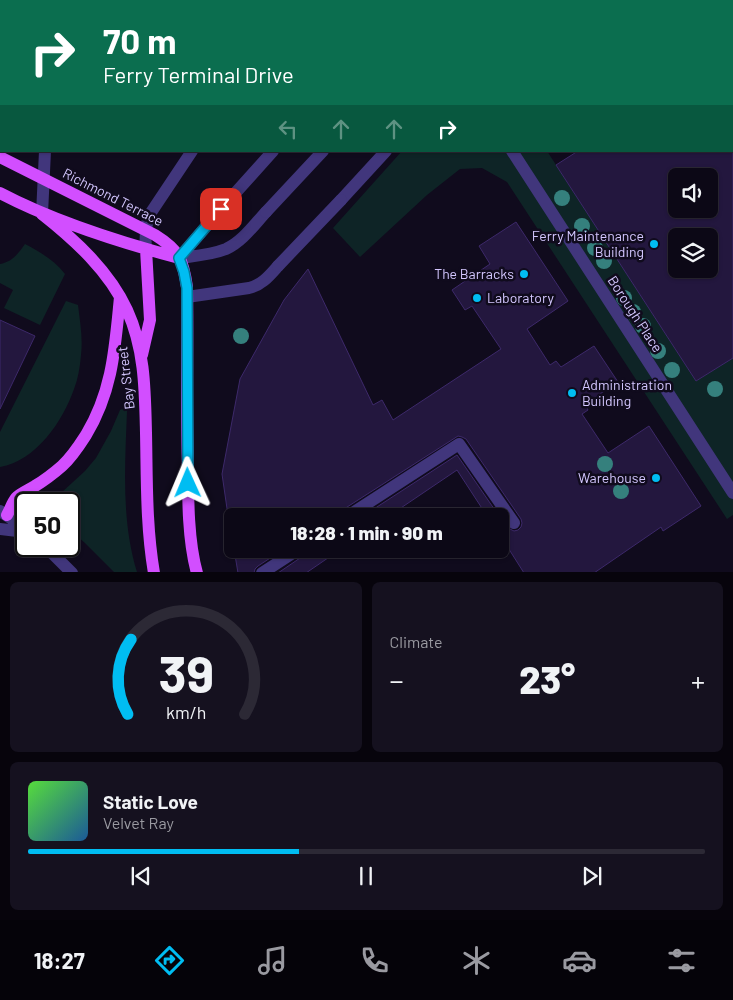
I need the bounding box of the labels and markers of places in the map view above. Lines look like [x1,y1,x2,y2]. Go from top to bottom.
pin [200,188,242,230]
place label: Ferry Maintenance Building [532,227,644,260]
marker: Ferry Maintenance Building [648,238,660,250]
place label: The Barracks [434,265,514,282]
marker: The Barracks [518,268,530,280]
place label: Laboratory [487,289,554,306]
marker: Laboratory [471,292,483,304]
place label: Administration Building [582,376,672,409]
marker: Administration Building [566,387,578,399]
place label: Warehouse [578,469,646,486]
marker: Warehouse [650,472,662,484]

